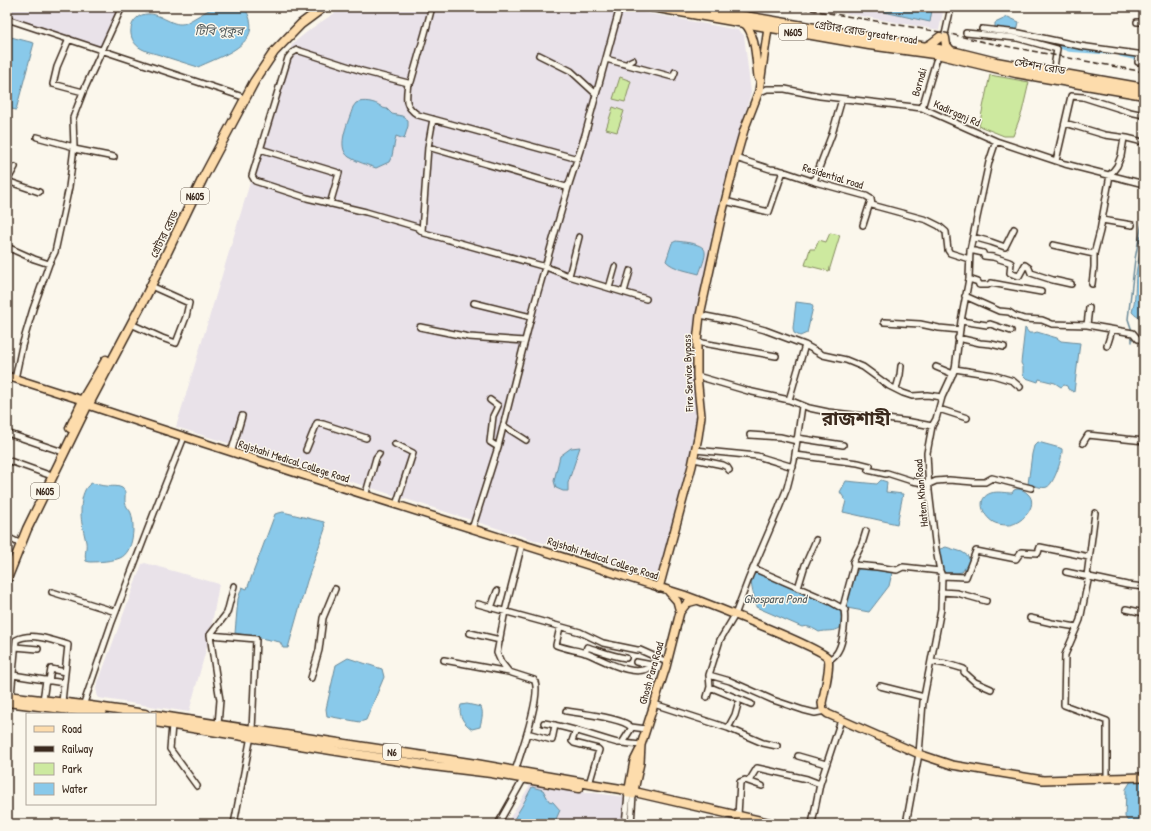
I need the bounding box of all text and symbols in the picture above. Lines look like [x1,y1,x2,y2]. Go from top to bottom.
street label: গ্রেটার রোড greater road [814,17,919,47]
water label: টিবি পুকুর [195,22,246,39]
road number: N605 [779,24,807,40]
street label: স্টেশন রোড [1013,55,1067,77]
street label: Bornali [908,66,930,98]
street label: Kadirganj Rd [931,97,983,130]
street label: Residential road [801,160,866,192]
road number: N605 [181,188,209,204]
street label: গ্রেটার রোড [147,208,182,260]
street label: Fire Service Bypass [680,334,696,413]
district label: রাজশাহী [821,405,891,431]
street label: Rajshahi Medical College Road [237,436,352,486]
street label: Hatem Khan Road [911,458,931,527]
road number: N605 [31,483,59,499]
street label: Rajshahi Medical College Road [546,533,661,583]
water label: Ghospara Pond [744,590,809,607]
street label: Ghosh Para Road [635,639,667,706]
legend [26,713,156,805]
text: Road [62,720,82,737]
text: Railway [62,740,93,757]
road number: N6 [383,744,401,760]
text: Park [62,760,82,777]
text: Water [62,780,88,797]

